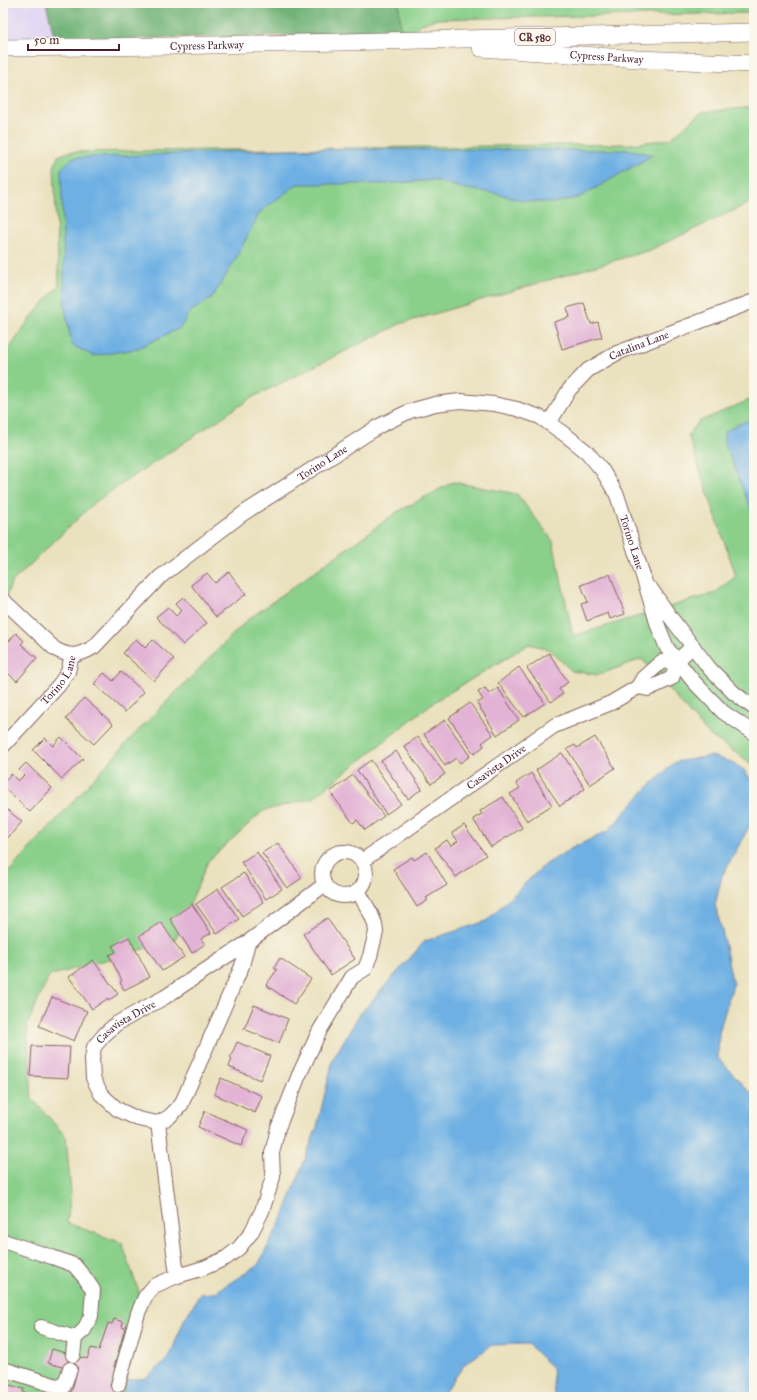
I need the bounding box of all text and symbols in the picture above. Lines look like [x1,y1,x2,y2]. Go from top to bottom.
scale bar [28,26,119,52]
road number: CR 580 [515,29,555,45]
text: 50 m [34,33,59,47]
street label: Cypress Parkway [170,38,245,53]
street label: Cypress Parkway [569,48,645,66]
street label: Catalina Lane [607,328,671,363]
street label: Torino Lane [295,442,350,484]
street label: Torino Lane [617,513,647,572]
street label: Torino Lane [38,654,79,708]
street label: Casavista Drive [464,742,529,792]
street label: Casavista Drive [94,997,158,1046]

